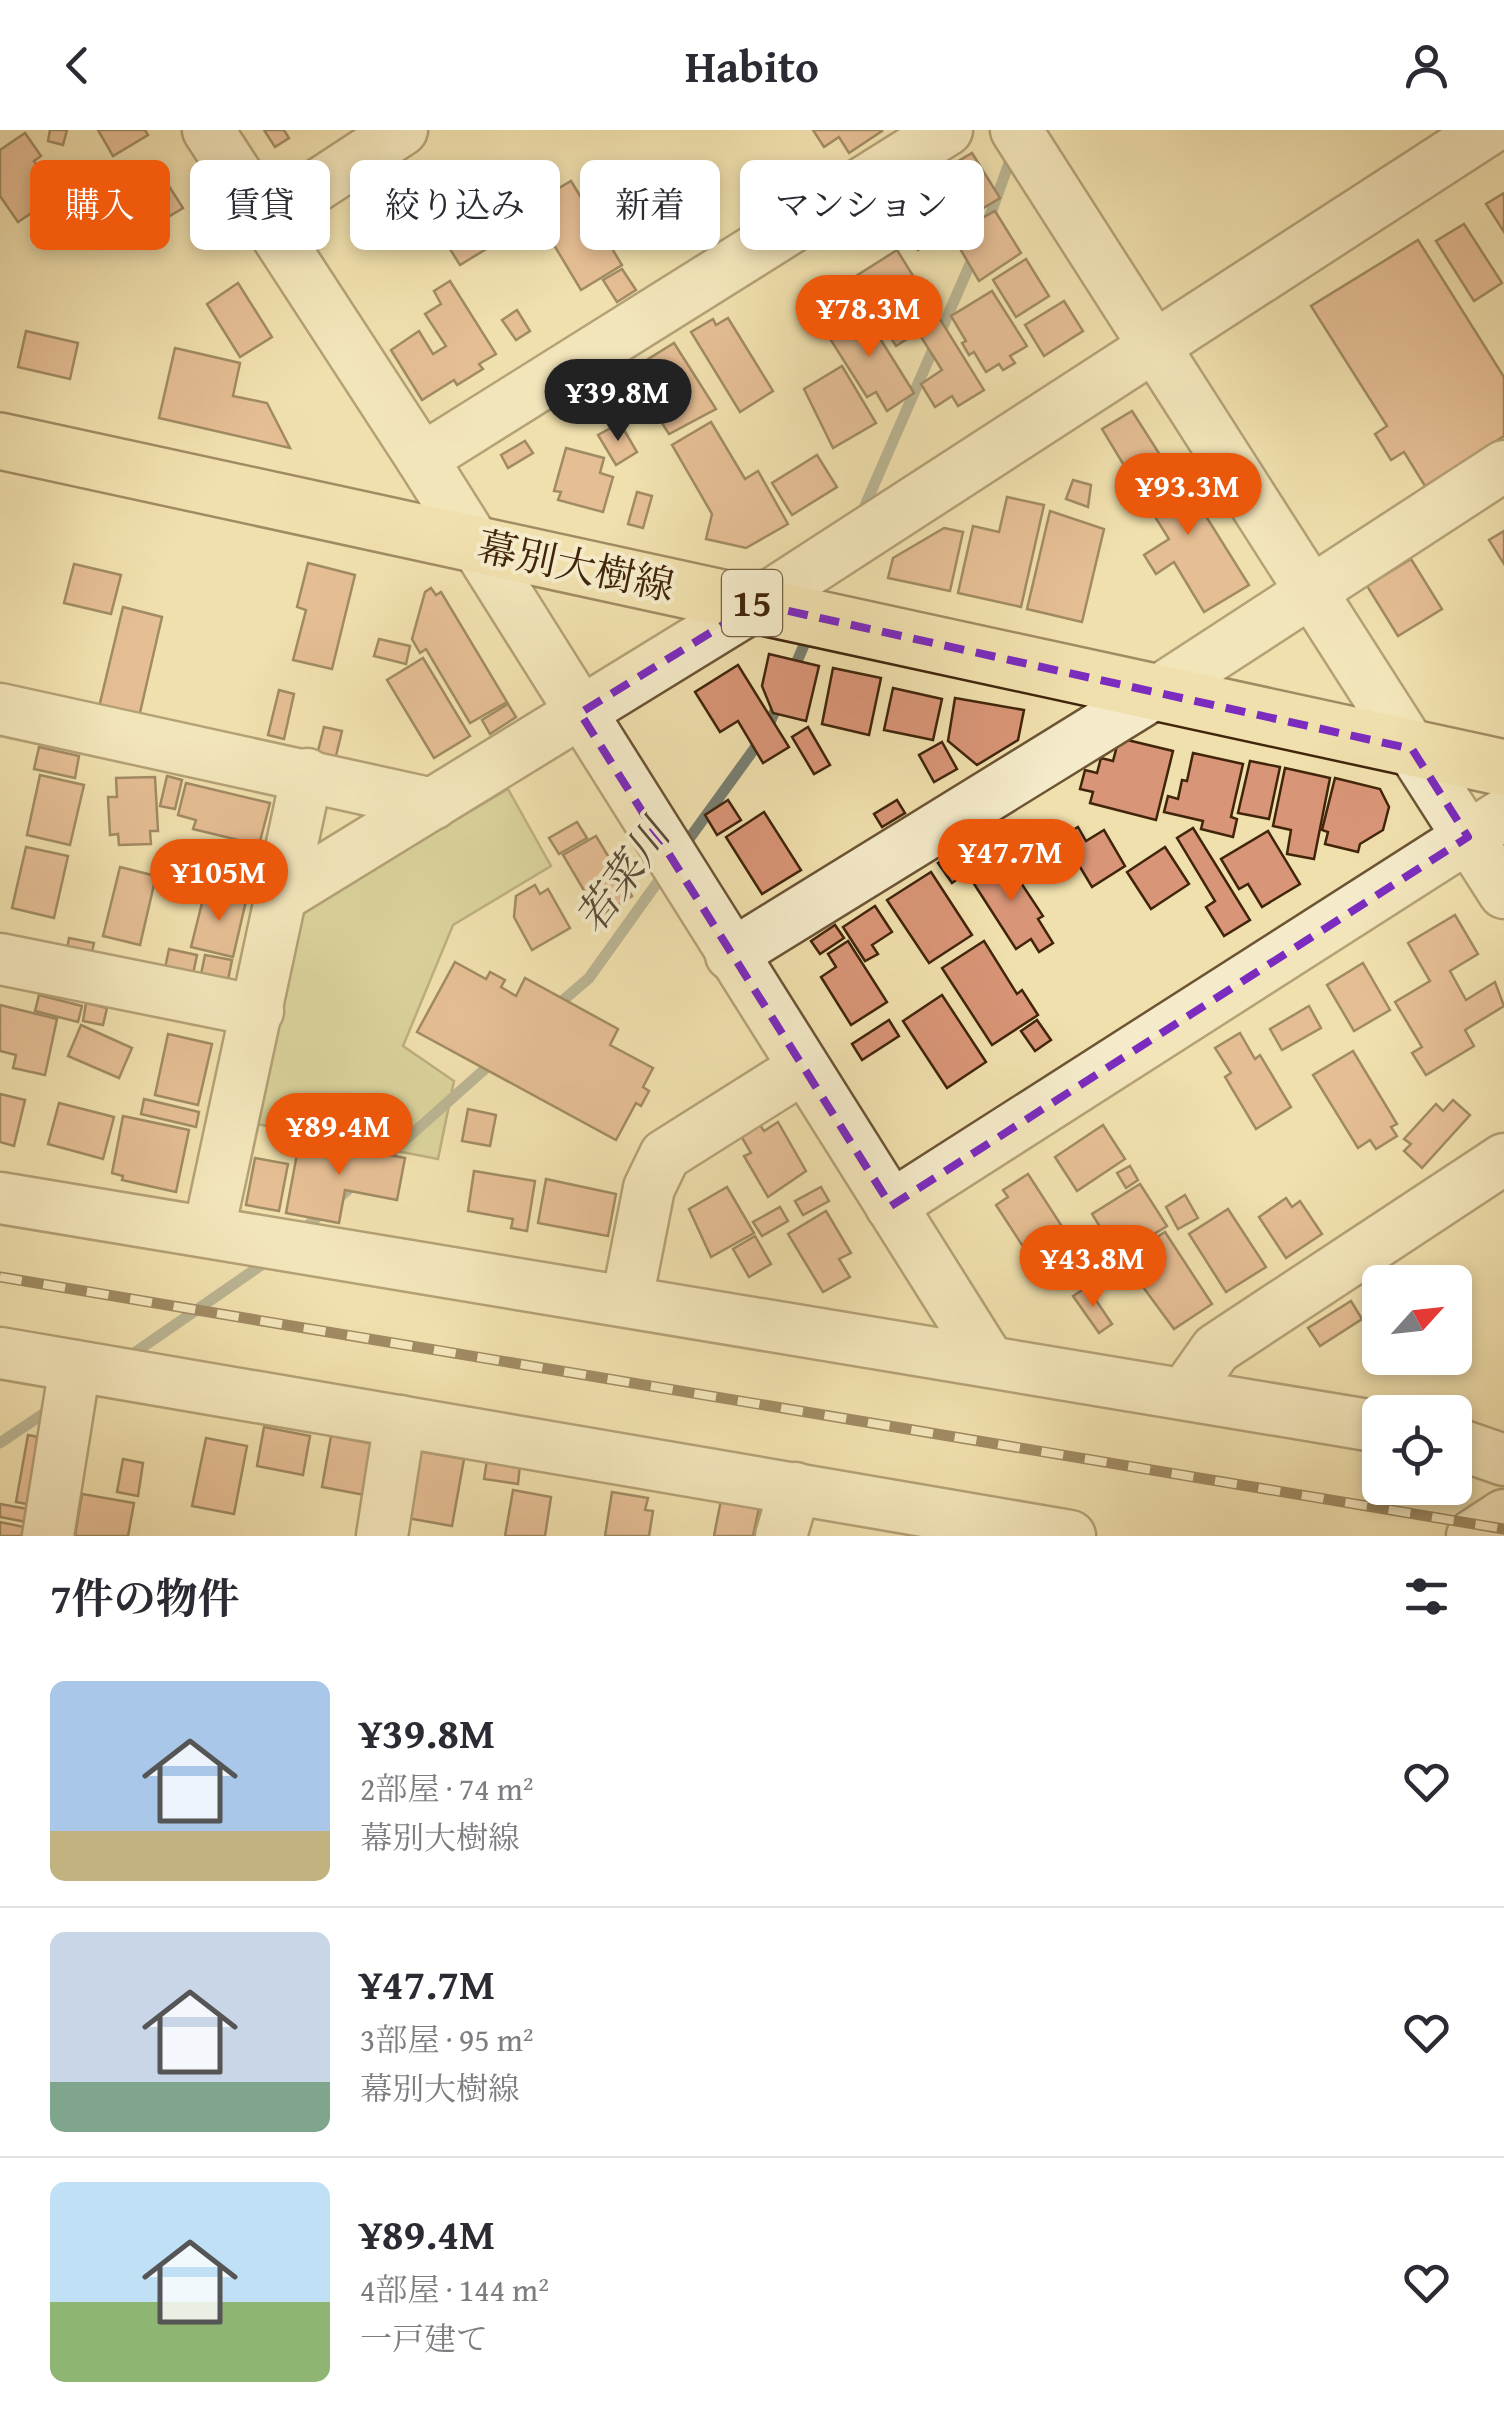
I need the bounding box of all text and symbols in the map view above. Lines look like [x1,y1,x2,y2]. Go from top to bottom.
text: Habito [685,33,819,98]
icon: back [50,38,105,93]
icon: person [1399,38,1454,93]
chip: 購入 [30,160,170,250]
chip: 賃貸 [190,160,330,250]
chip: 絞り込み [350,160,560,250]
chip: 新着 [580,160,720,250]
chip: マンション [740,160,984,250]
pin: ¥78.3M [788,275,950,360]
text: ¥78.3M [818,284,920,331]
pin: ¥39.8M [537,359,699,444]
text: ¥39.8M [567,368,669,415]
pin: ¥93.3M [1107,453,1269,538]
text: ¥93.3M [1137,462,1239,509]
street label: 幕別大樹線 [472,516,680,615]
road number: 15 [722,570,782,636]
water label: 若菜川 [560,804,686,945]
pin: ¥47.7M [930,819,1092,904]
text: ¥47.7M [960,828,1062,875]
pin: ¥105M [149,839,289,924]
text: ¥105M [172,848,266,895]
pin: ¥89.4M [258,1093,420,1178]
text: ¥89.4M [288,1102,390,1149]
pin: ¥43.8M [1012,1225,1174,1310]
text: ¥43.8M [1042,1234,1144,1281]
north arrow [1362,1265,1472,1375]
map controls [1362,1265,1472,1505]
button: locate [1362,1395,1472,1505]
text: 7件の物件 [50,1567,240,1628]
icon: filters [1399,1569,1454,1624]
text: ¥39.8M [360,1702,495,1763]
icon: home [130,1721,250,1841]
icon: heart [1399,1754,1454,1809]
text: 2部屋 · 74 m² [360,1765,534,1812]
text: 幕別大樹線 [360,1814,520,1861]
text: ¥47.7M [360,1953,495,2014]
icon: home [130,1972,250,2092]
icon: heart [1399,2005,1454,2060]
text: 3部屋 · 95 m² [360,2016,534,2063]
text: 幕別大樹線 [360,2065,520,2112]
text: ¥89.4M [360,2203,495,2264]
icon: home [130,2222,250,2342]
icon: heart [1399,2255,1454,2310]
text: 4部屋 · 144 m² [360,2266,549,2313]
text: 一戸建て [360,2315,488,2362]

